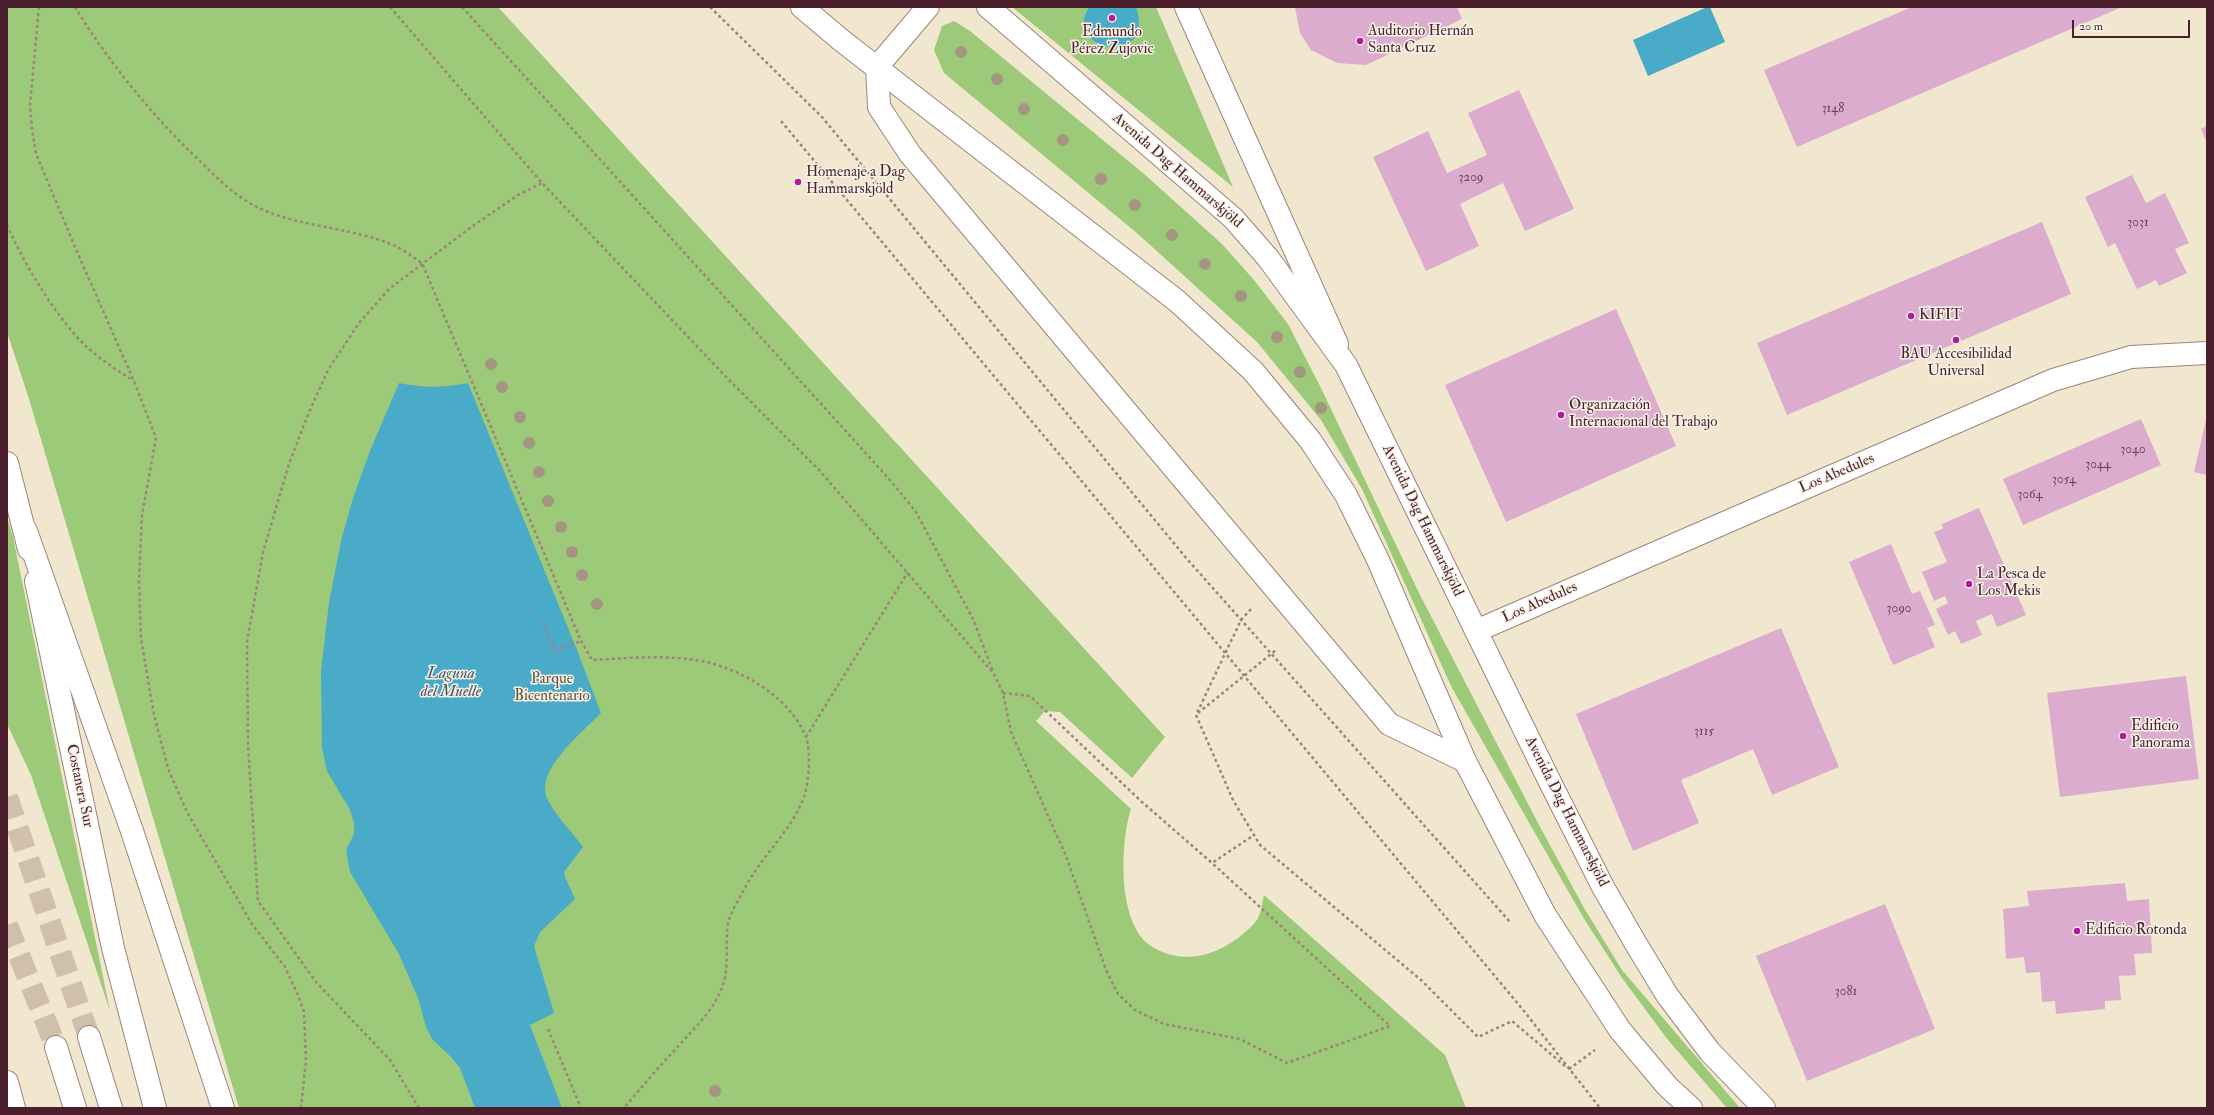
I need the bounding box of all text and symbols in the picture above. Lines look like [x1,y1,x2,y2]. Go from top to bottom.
scale bar [2074,12,2192,38]
marker: Edmundo Pérez Zujovic [1107,13,1117,23]
text: 20 m [2079,19,2103,34]
place label: Auditorio Hernán Santa Cruz [1368,23,1474,58]
place label: Edmundo Pérez Zujovic [1071,24,1153,59]
marker: Auditorio Hernán Santa Cruz [1355,36,1365,46]
house number: 3148 [1822,101,1844,117]
street label: Avenida Dag Hammarskjöld [1108,110,1246,232]
place label: Homenaje a Dag Hammarskjöld [806,164,905,199]
house number: 3209 [1459,170,1483,186]
marker: Homenaje a Dag Hammarskjöld [793,177,803,187]
house number: 3031 [2127,215,2149,231]
place label: KIFIT [1919,307,1962,325]
marker: KIFIT [1906,311,1916,321]
marker: BAU Accesibilidad Universal [1951,335,1961,345]
place label: BAU Accesibilidad Universal [1900,346,2012,381]
place label: Organización Internacional del Trabajo [1569,397,1718,432]
marker: Organización Internacional del Trabajo [1556,410,1566,420]
street label: Avenida Dag Hammarskjöld [1377,442,1467,600]
house number: 3040 [2120,442,2146,458]
street label: Los Abedules [1797,450,1877,498]
house number: 3044 [2085,457,2111,473]
house number: 3054 [2052,472,2076,488]
house number: 3064 [2017,487,2043,503]
place label: La Pesca de Los Mekis [1977,566,2046,601]
street label: Los Abedules [1500,579,1580,627]
marker: La Pesca de Los Mekis [1964,579,1974,589]
house number: 3090 [1887,601,1911,617]
water label: Laguna del Muelle [421,665,481,703]
park label: Parque Bicentenario [514,671,590,706]
place label: Edificio Panorama [2131,718,2190,753]
house number: 3115 [1694,724,1714,740]
marker: Edificio Panorama [2118,731,2128,741]
street label: Avenida Dag Hammarskjöld [1520,734,1612,890]
street label: Costanera Sur [61,743,97,829]
place label: Edificio Rotonda [2085,922,2187,940]
marker: Edificio Rotonda [2072,926,2082,936]
house number: 3081 [1835,984,1857,1000]

